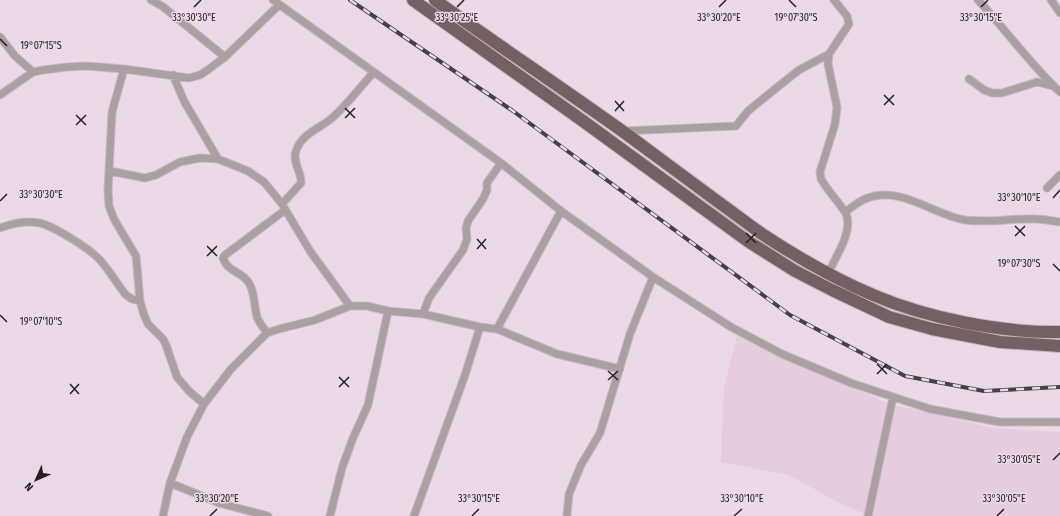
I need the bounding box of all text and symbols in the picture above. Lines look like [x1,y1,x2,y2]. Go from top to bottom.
text: 33°30'30"E [172,12,216,24]
text: 33°30'25"E [436,12,479,24]
text: 33°30'20"E [697,12,741,24]
text: 19°07'30"S [775,12,818,24]
text: 33°30'15"E [960,12,1002,24]
text: 19°07'15"S [20,40,62,52]
text: 33°30'30"E [19,189,63,201]
text: 33°30'10"E [998,192,1041,204]
text: 19°07'30"S [998,258,1041,270]
text: 19°07'10"S [20,316,62,328]
text: 33°30'05"E [997,454,1041,466]
north arrow [16,460,56,500]
text: N [22,480,36,494]
text: 33°30'20"E [195,493,239,505]
text: 33°30'15"E [458,493,500,505]
text: 33°30'10"E [721,493,764,505]
text: 33°30'05"E [982,493,1026,505]

